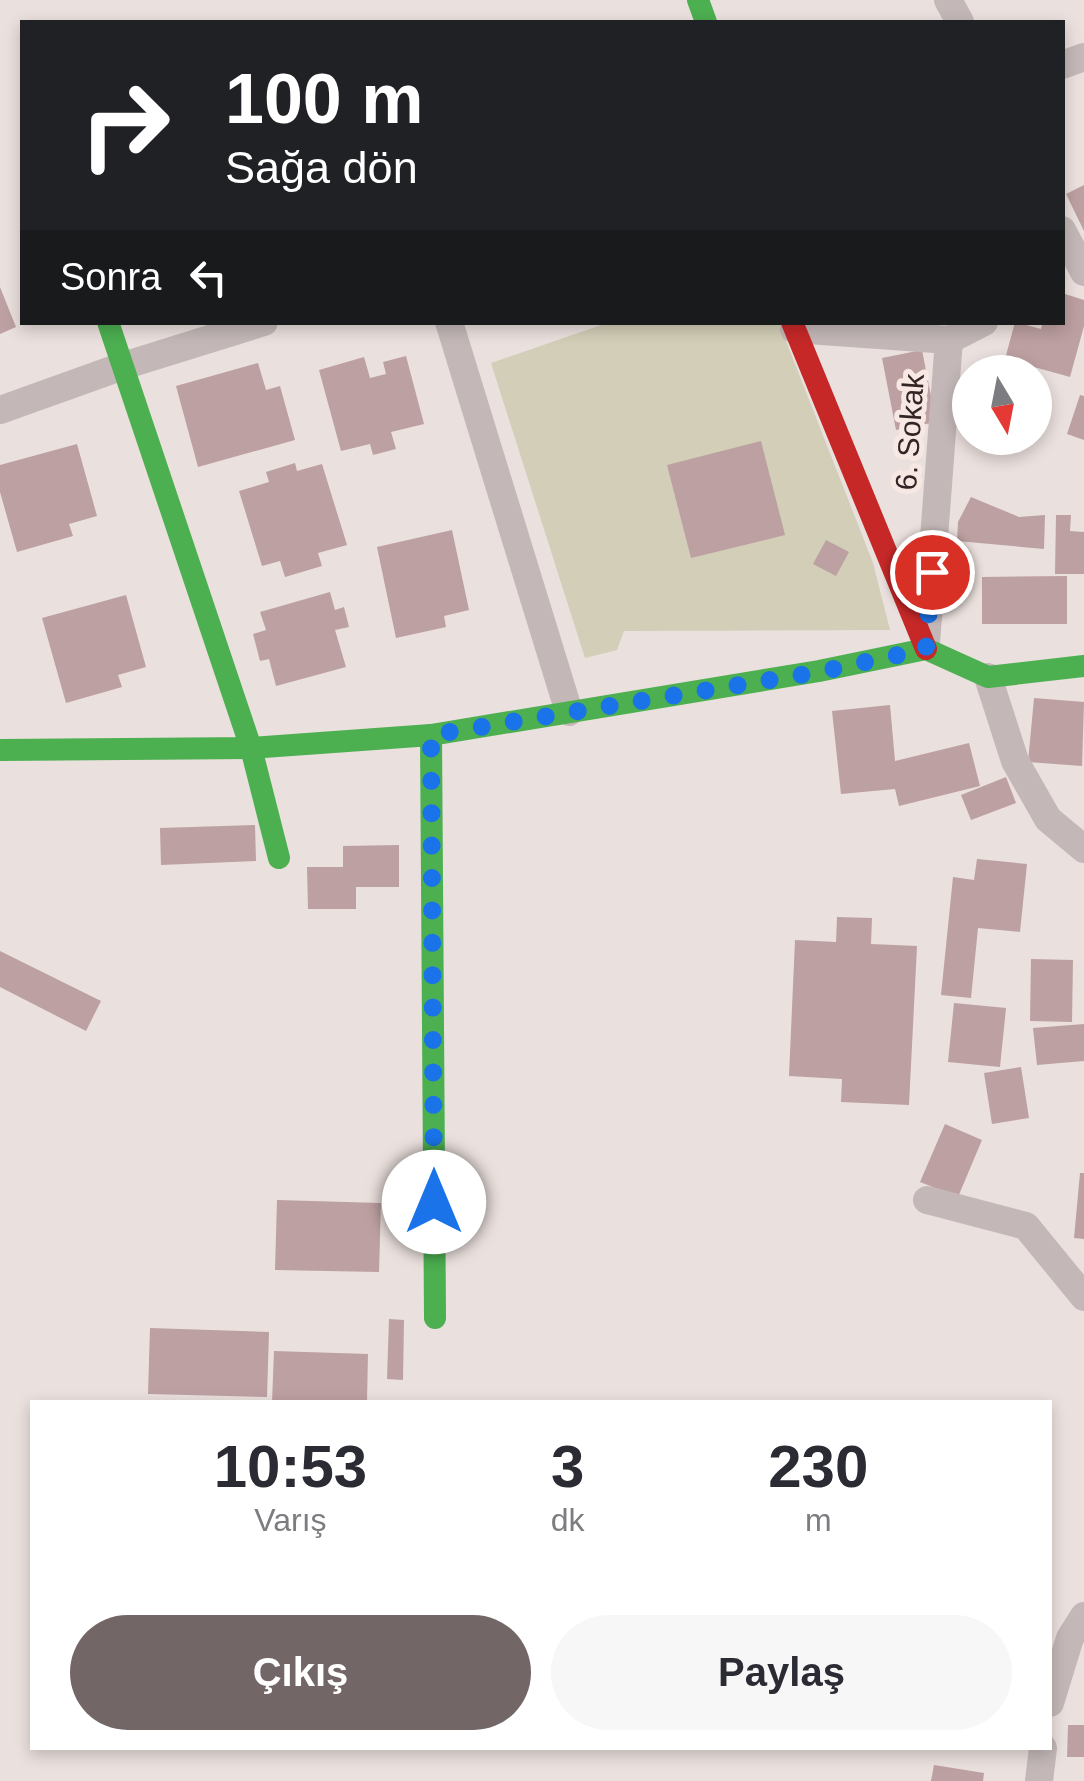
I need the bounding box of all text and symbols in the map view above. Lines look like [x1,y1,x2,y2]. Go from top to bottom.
icon: right [60,60,190,190]
text: 100 m [225,60,423,138]
text: Sağa dön [225,142,418,193]
icon: left [181,250,236,305]
text: Sonra [60,256,161,298]
north arrow [952,355,1052,455]
map controls [952,355,1052,455]
street label: 6. Sokak [889,372,930,491]
pin [890,530,975,615]
icon: arrive [905,545,960,600]
position arrow [382,1150,486,1254]
text: 10:53 [214,1433,367,1500]
text: 3 [551,1433,584,1500]
text: 230 [768,1433,868,1500]
text: Varış [254,1502,327,1538]
text: dk [551,1502,585,1538]
text: m [805,1502,832,1538]
button: Çıkış [70,1615,531,1730]
button: Paylaş [551,1615,1012,1730]

